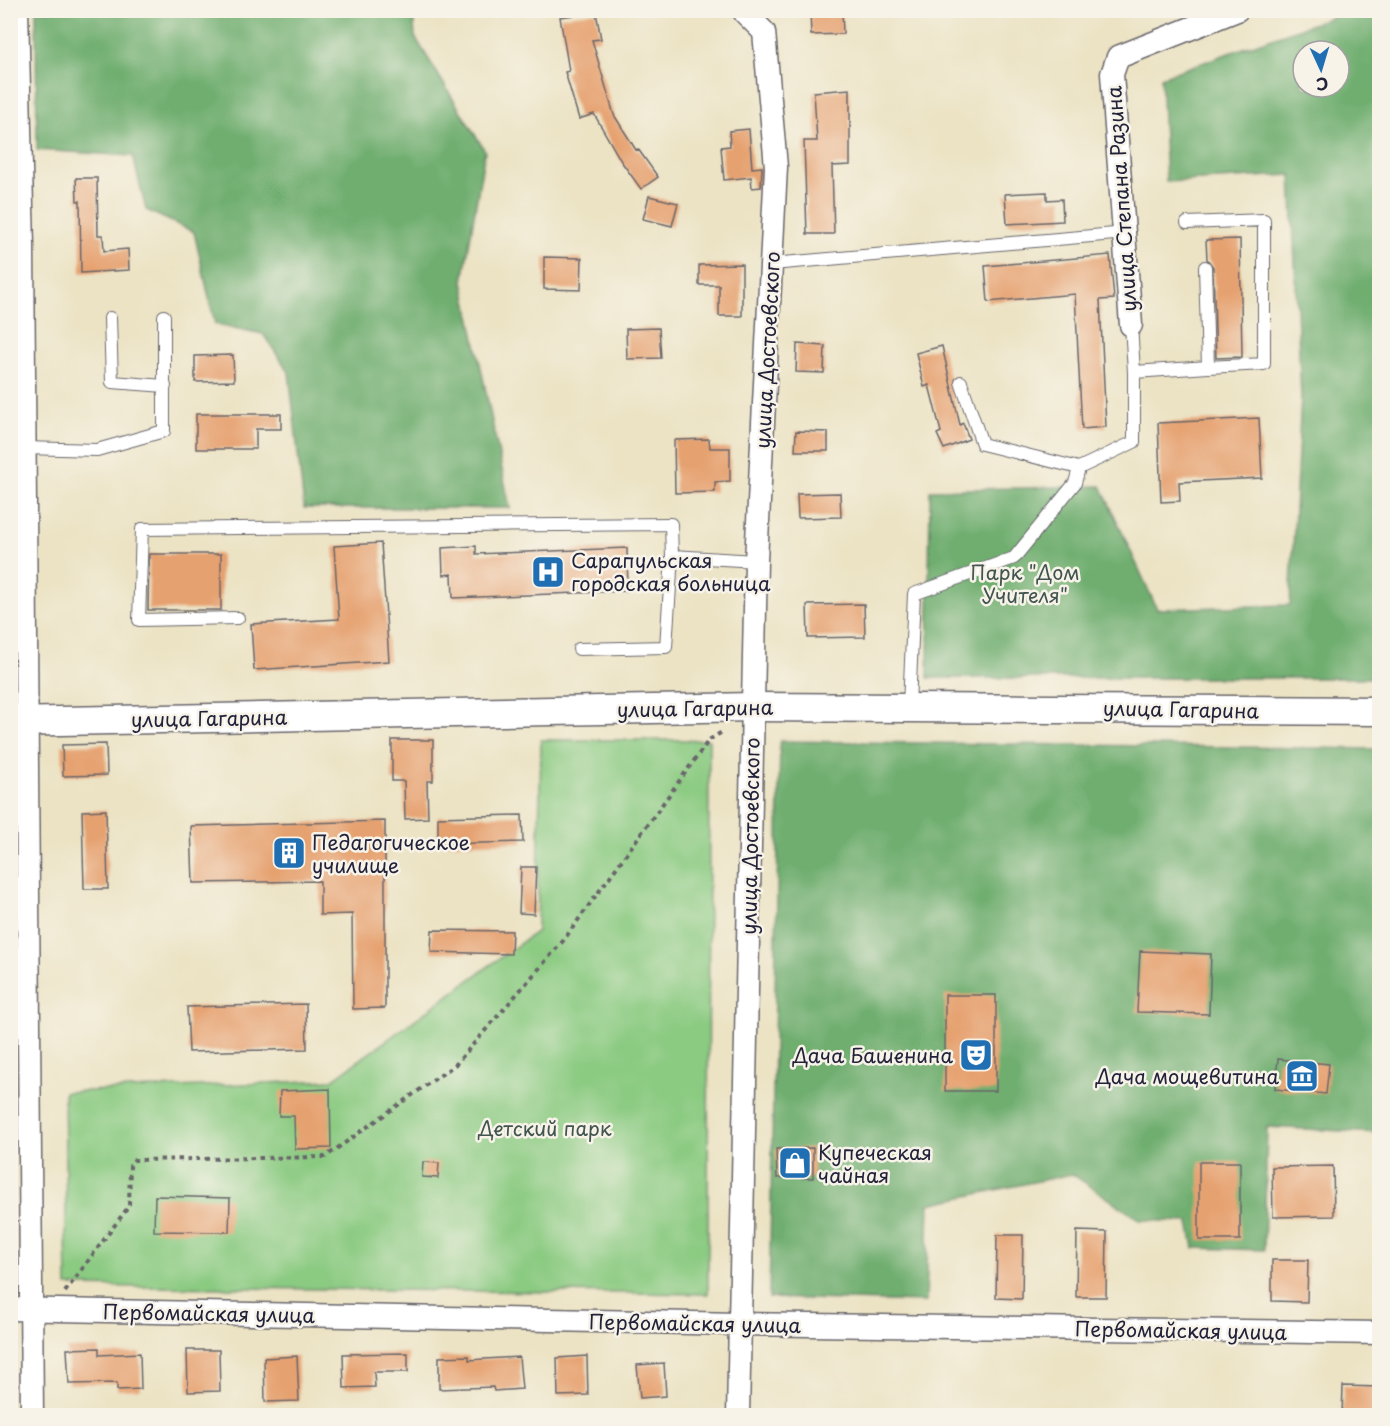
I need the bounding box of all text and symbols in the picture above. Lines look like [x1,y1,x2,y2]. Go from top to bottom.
north arrow [1291,39,1351,99]
text: С [1315,73,1329,97]
street label: улица Степана Разина [1098,85,1144,313]
street label: улица Достоевского [747,251,787,449]
place label: Сарапульская городская больница [571,545,771,598]
hospital icon: Сарапульская городская больница [530,554,566,590]
park label: Парк "Дом Учителя" [970,557,1080,610]
street label: улица Гагарина [617,692,774,724]
street label: улица Гагарина [1103,693,1260,725]
street label: улица Гагарина [131,702,288,734]
street label: улица Достоевского [733,737,767,935]
place label: Педагогическое училище [312,827,470,880]
building icon: Педагогическое училище [271,835,307,871]
theatre icon: Дача Башенина [958,1037,994,1073]
place label: Дача Башенина [792,1040,953,1070]
museum icon: Дача мощевитина [1284,1058,1320,1094]
place label: Дача мощевитина [1095,1061,1279,1091]
park label: Детский парк [477,1113,612,1143]
place label: Купеческая чайная [818,1137,932,1190]
shop icon: Купеческая чайная [777,1145,813,1181]
street label: Первомайская улица [103,1296,316,1330]
street label: Первомайская улица [589,1306,802,1340]
street label: Первомайская улица [1075,1313,1288,1347]

